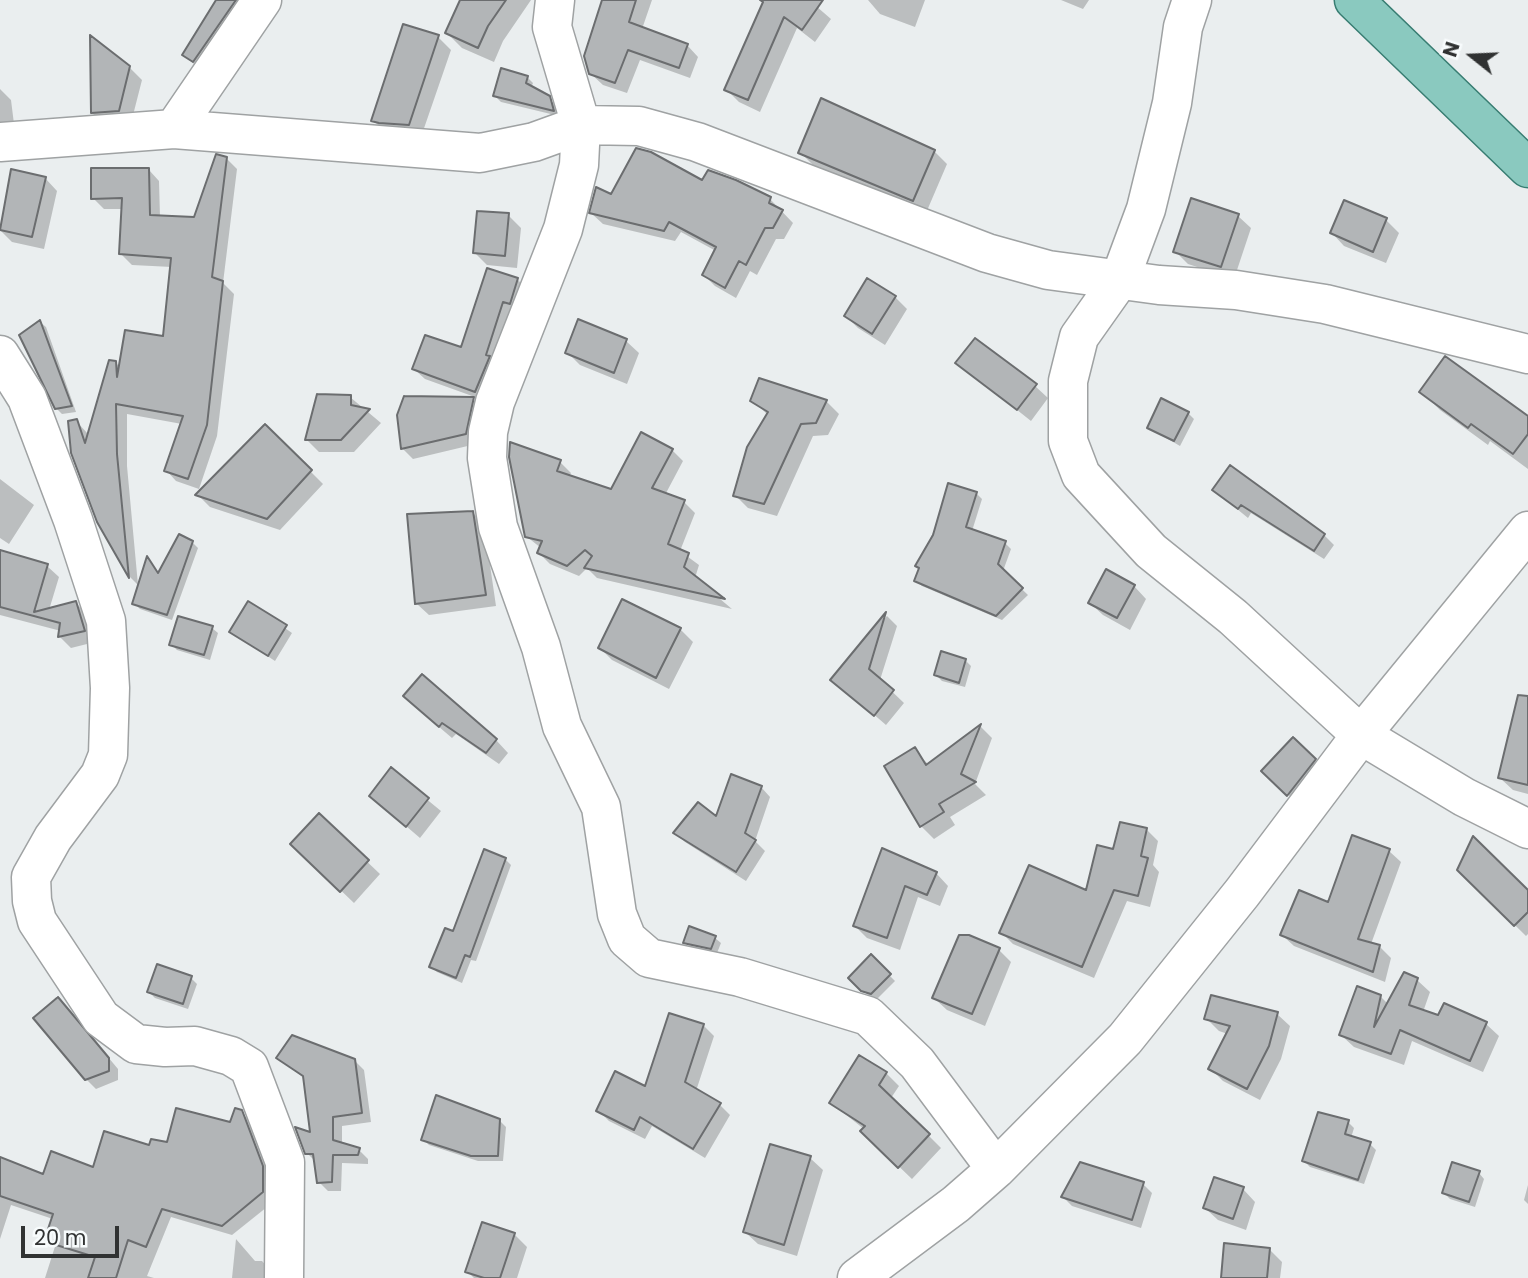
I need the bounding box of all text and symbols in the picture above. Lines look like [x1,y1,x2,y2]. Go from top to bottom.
north arrow [1437,21,1507,91]
text: N [1437,38,1467,60]
scale bar [24,1212,122,1256]
text: 20 m [34,1223,87,1252]

